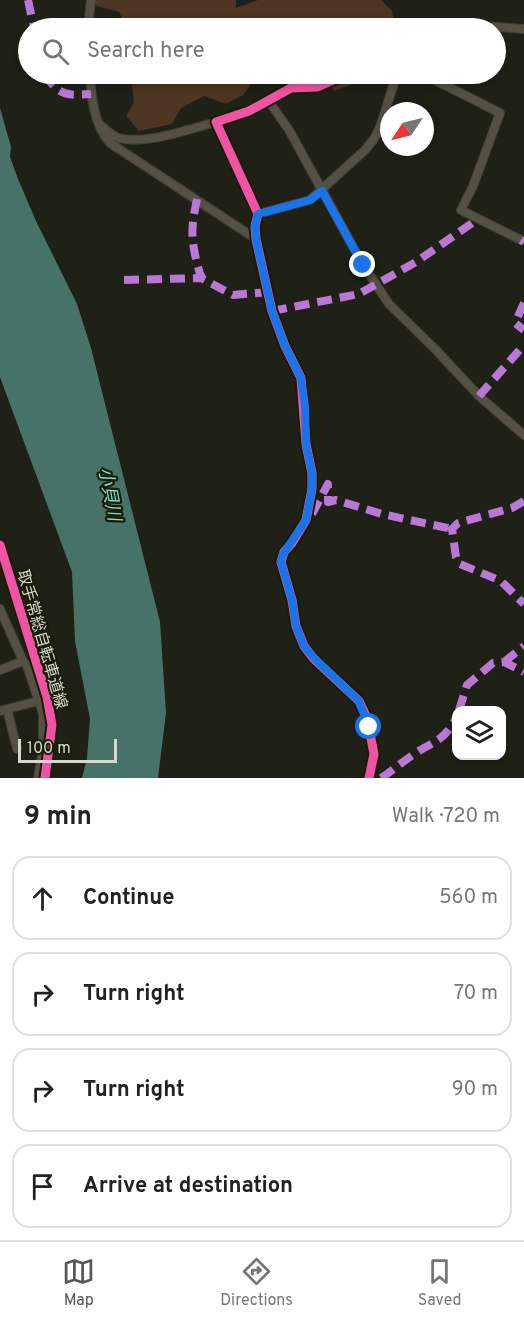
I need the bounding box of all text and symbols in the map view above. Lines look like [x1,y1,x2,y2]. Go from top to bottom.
search box [18,18,506,84]
icon: search [39,35,72,68]
text: Search here [87,38,205,65]
north arrow [380,102,434,156]
route end [349,251,375,277]
water label: 小貝川 [92,466,125,525]
street label: 取手常総自転車道線 [12,568,71,712]
map controls [452,706,506,760]
button: layers [452,706,506,760]
route start [355,713,381,739]
scale bar [18,736,117,764]
text: 100 m [27,739,71,759]
text: 9 min [24,801,92,834]
text: Walk · 720 m [392,804,500,830]
icon: ahead [26,882,59,915]
text: Continue [83,885,174,912]
text: 560 m [439,885,498,911]
icon: right [26,978,59,1011]
text: Turn right [83,981,185,1008]
text: 70 m [454,981,498,1007]
icon: right [26,1074,59,1107]
text: Turn right [83,1077,185,1104]
text: 90 m [452,1077,498,1103]
icon: arrive [26,1170,59,1203]
text: Arrive at destination [83,1173,293,1200]
tab: Map [62,1255,95,1311]
tab: Directions [220,1255,293,1311]
tab: Saved [418,1255,462,1311]

